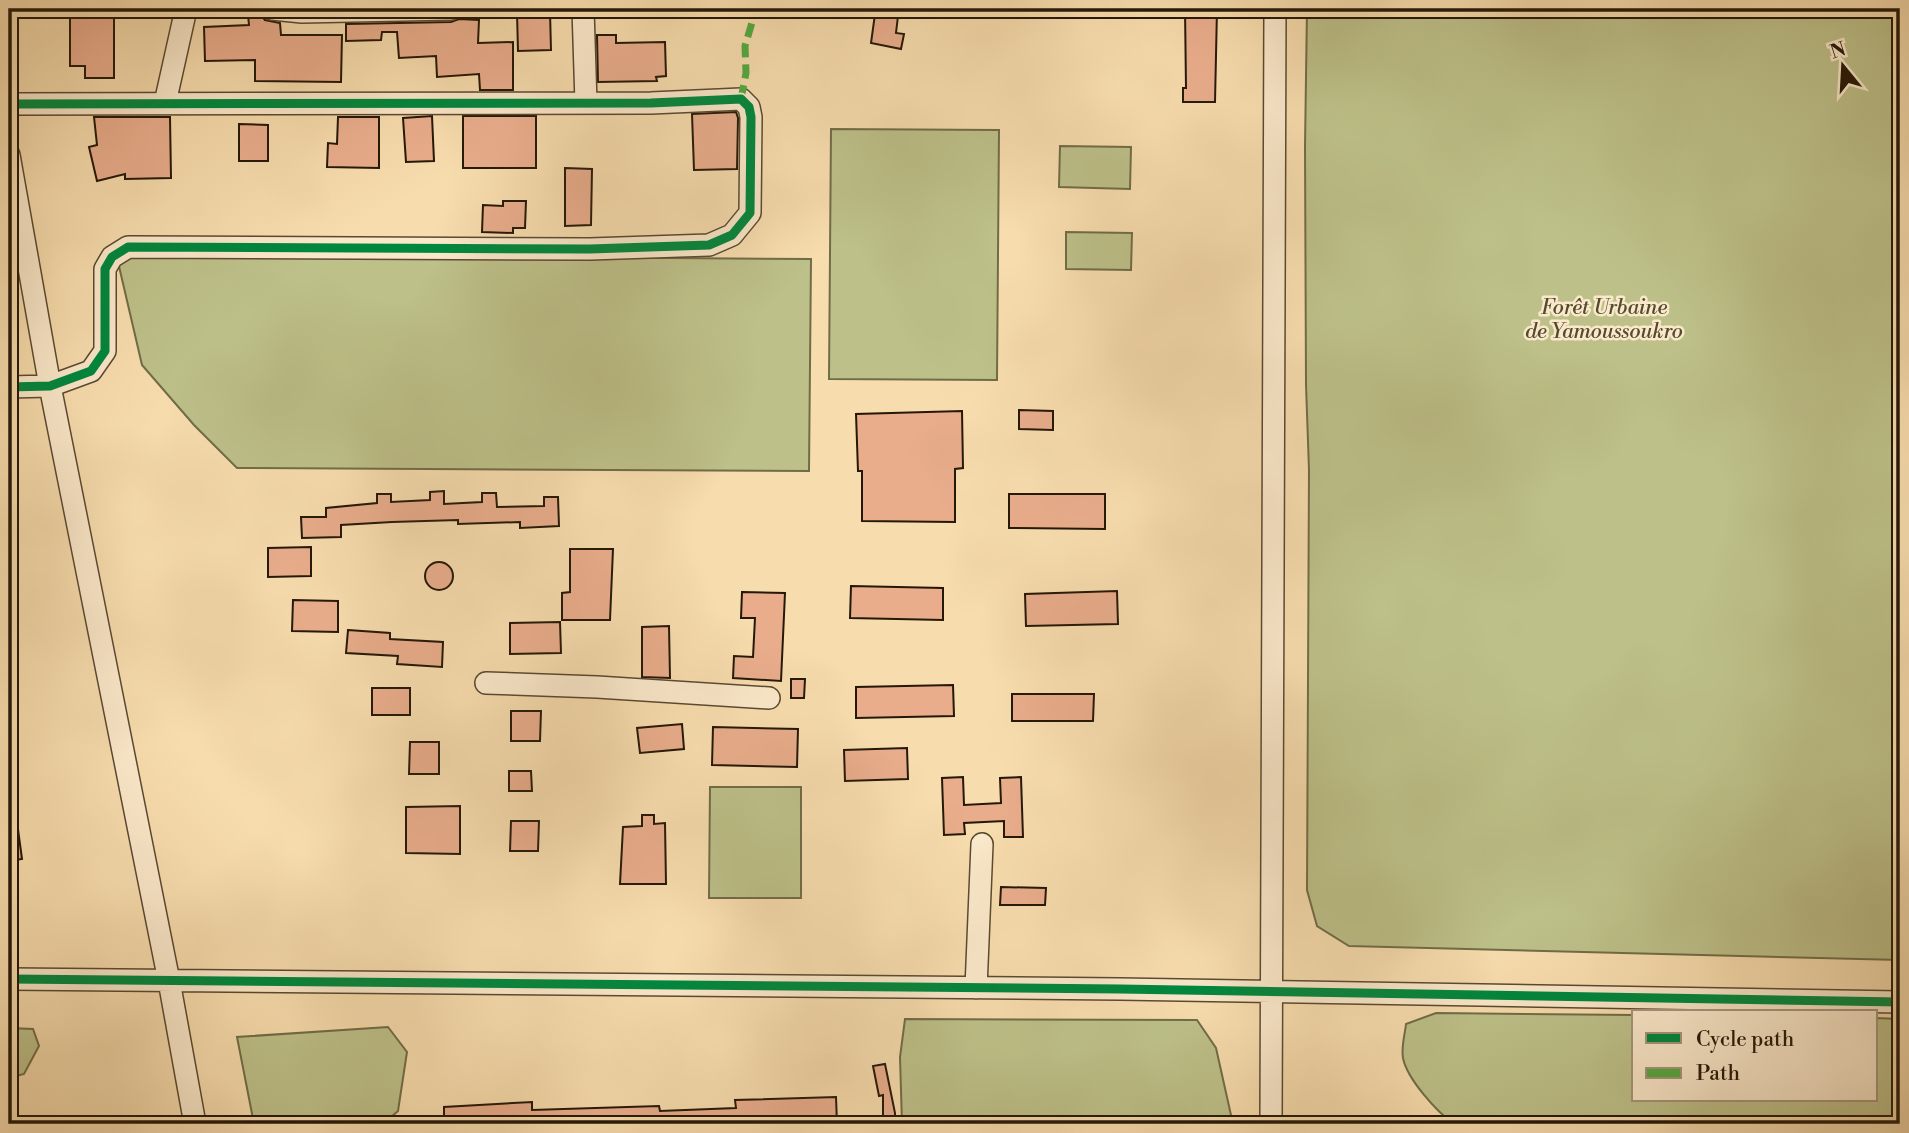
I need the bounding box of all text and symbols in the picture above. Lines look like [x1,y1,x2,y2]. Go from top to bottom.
north arrow [1808,32,1878,102]
text: N [1827,37,1849,65]
park label: Forêt Urbaine de Yamoussoukro [1525,295,1683,345]
legend [1632,1010,1878,1102]
text: Cycle path [1696,1027,1795,1053]
text: Path [1696,1061,1741,1087]

